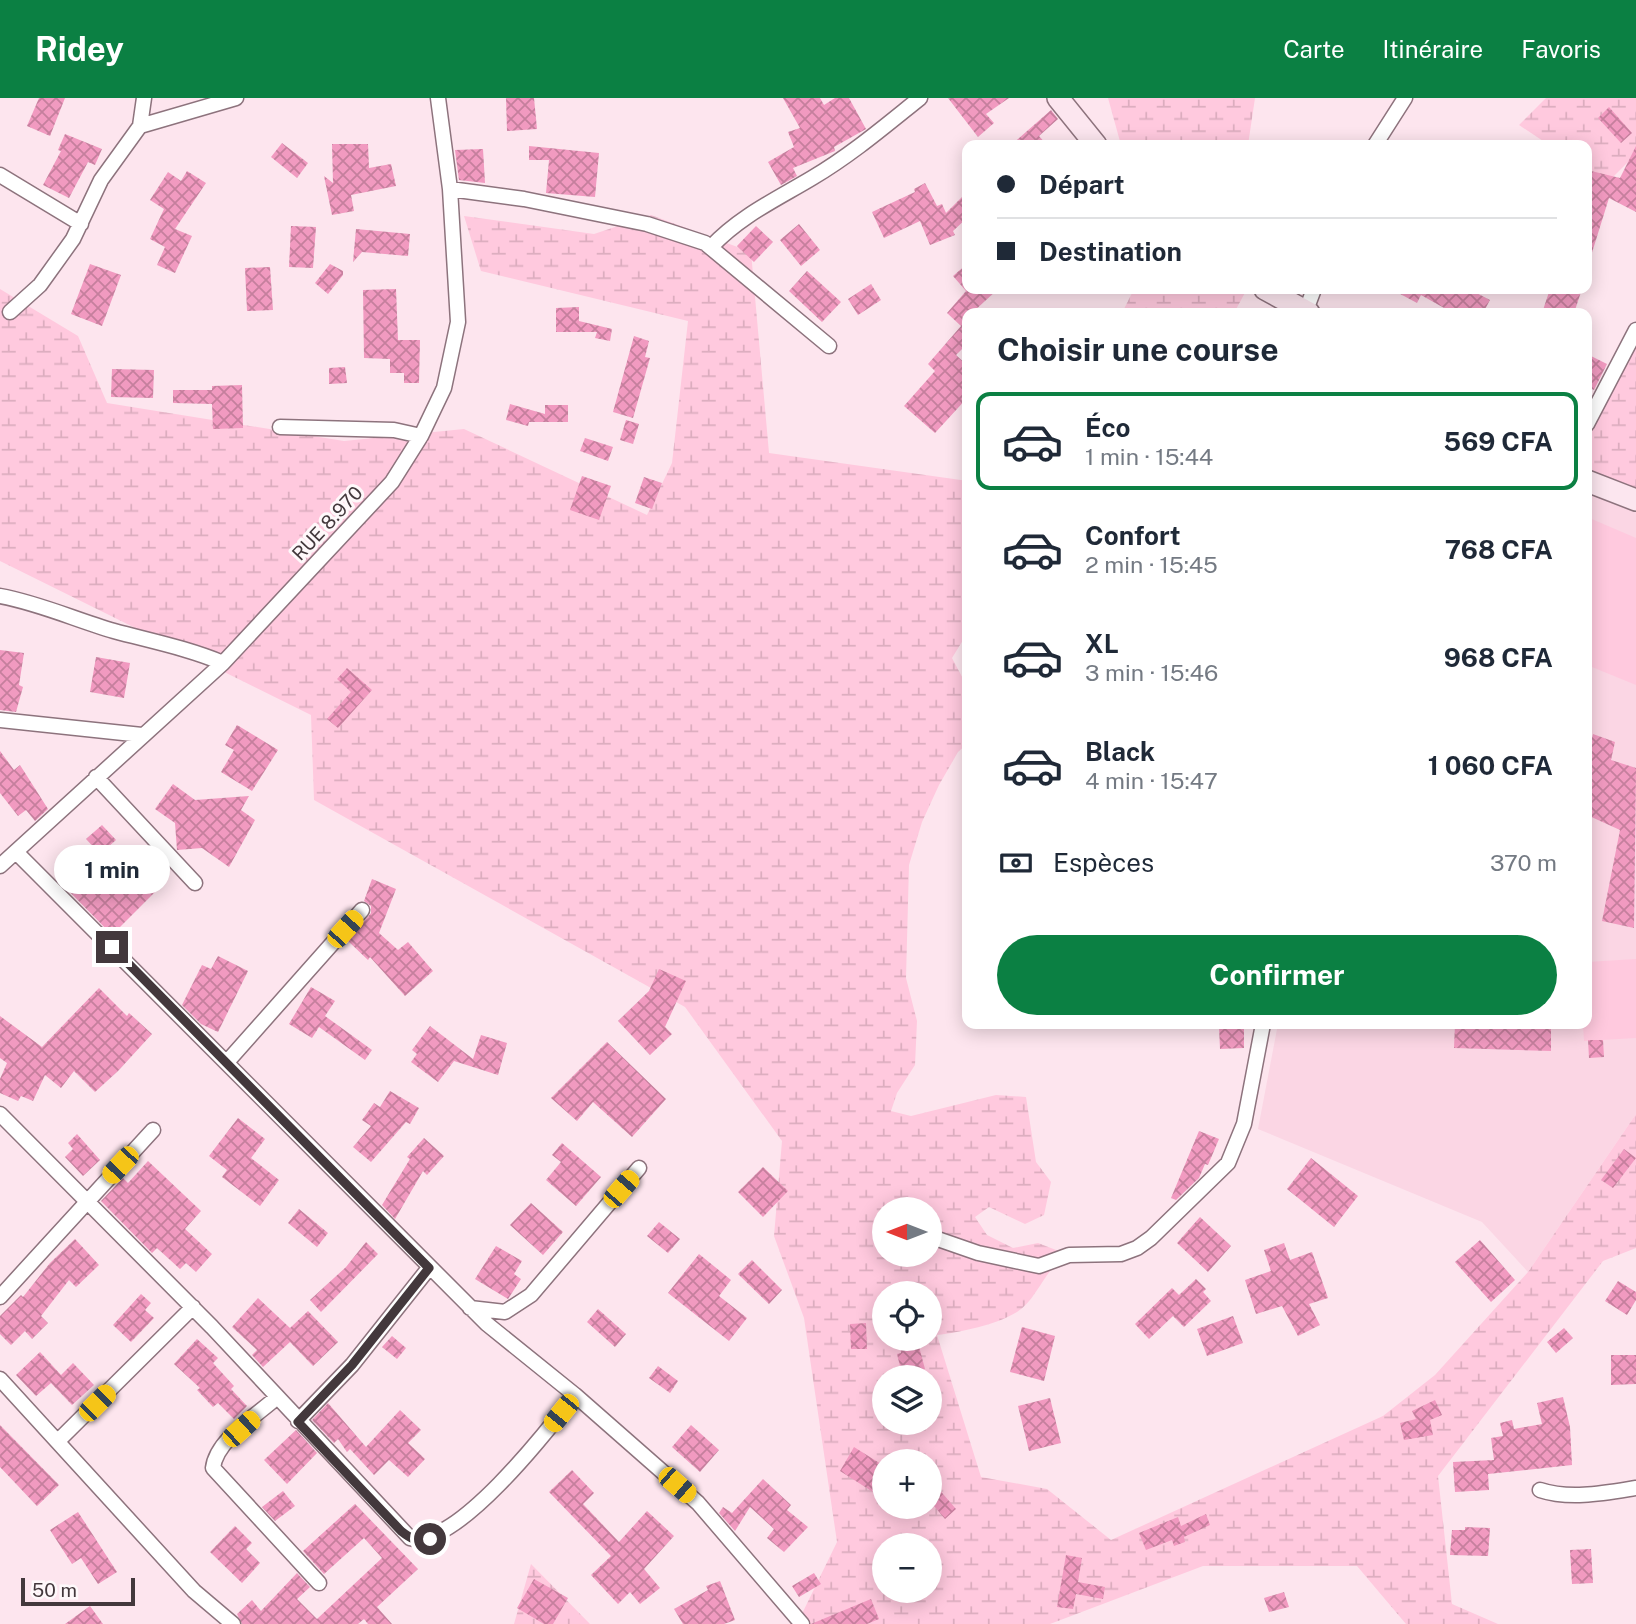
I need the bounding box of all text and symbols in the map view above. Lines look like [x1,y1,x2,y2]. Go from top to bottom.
text: Ridey [35,30,124,68]
text: Carte [1283,35,1345,63]
text: Itinéraire [1383,35,1483,63]
text: Favoris [1521,35,1601,63]
text: Départ [1039,169,1125,200]
text: Destination [1039,236,1182,267]
text: Choisir une course [997,331,1279,368]
icon: car [1001,410,1064,473]
text: Éco [1085,412,1131,443]
text: 569 CFA [1444,426,1553,457]
text: 1 min · 15:44 [1085,443,1213,470]
street label: RUE 8.970 [287,481,367,565]
icon: car [1001,518,1064,581]
text: Confort [1085,520,1181,551]
text: 768 CFA [1445,534,1553,565]
text: 2 min · 15:45 [1085,551,1218,578]
icon: car [1001,626,1064,689]
text: XL [1085,628,1119,659]
text: 968 CFA [1444,642,1553,673]
text: 3 min · 15:46 [1085,659,1218,686]
icon: car [1001,734,1064,797]
text: Black [1085,736,1155,767]
text: 1 060 CFA [1428,750,1553,781]
text: 4 min · 15:47 [1085,767,1218,794]
icon: cash [997,844,1035,882]
callout: 1 min [54,846,170,894]
text: Espèces [1053,847,1154,878]
text: 370 m [1490,849,1557,876]
text: 1 min [84,856,140,883]
car [324,906,367,952]
route end [96,931,128,963]
button: Confirmer [997,935,1557,1015]
car [98,1142,143,1188]
car [600,1166,643,1212]
north arrow [872,1197,942,1267]
map controls [872,1197,942,1603]
button: locate [872,1281,942,1351]
button: layers [872,1365,942,1435]
car [75,1381,120,1425]
car [540,1390,583,1436]
car [219,1407,264,1451]
button: + [872,1449,942,1519]
car [655,1463,700,1507]
route start [414,1523,446,1555]
button: − [872,1533,942,1603]
scale bar [21,1575,135,1607]
text: 50 m [32,1579,77,1601]

